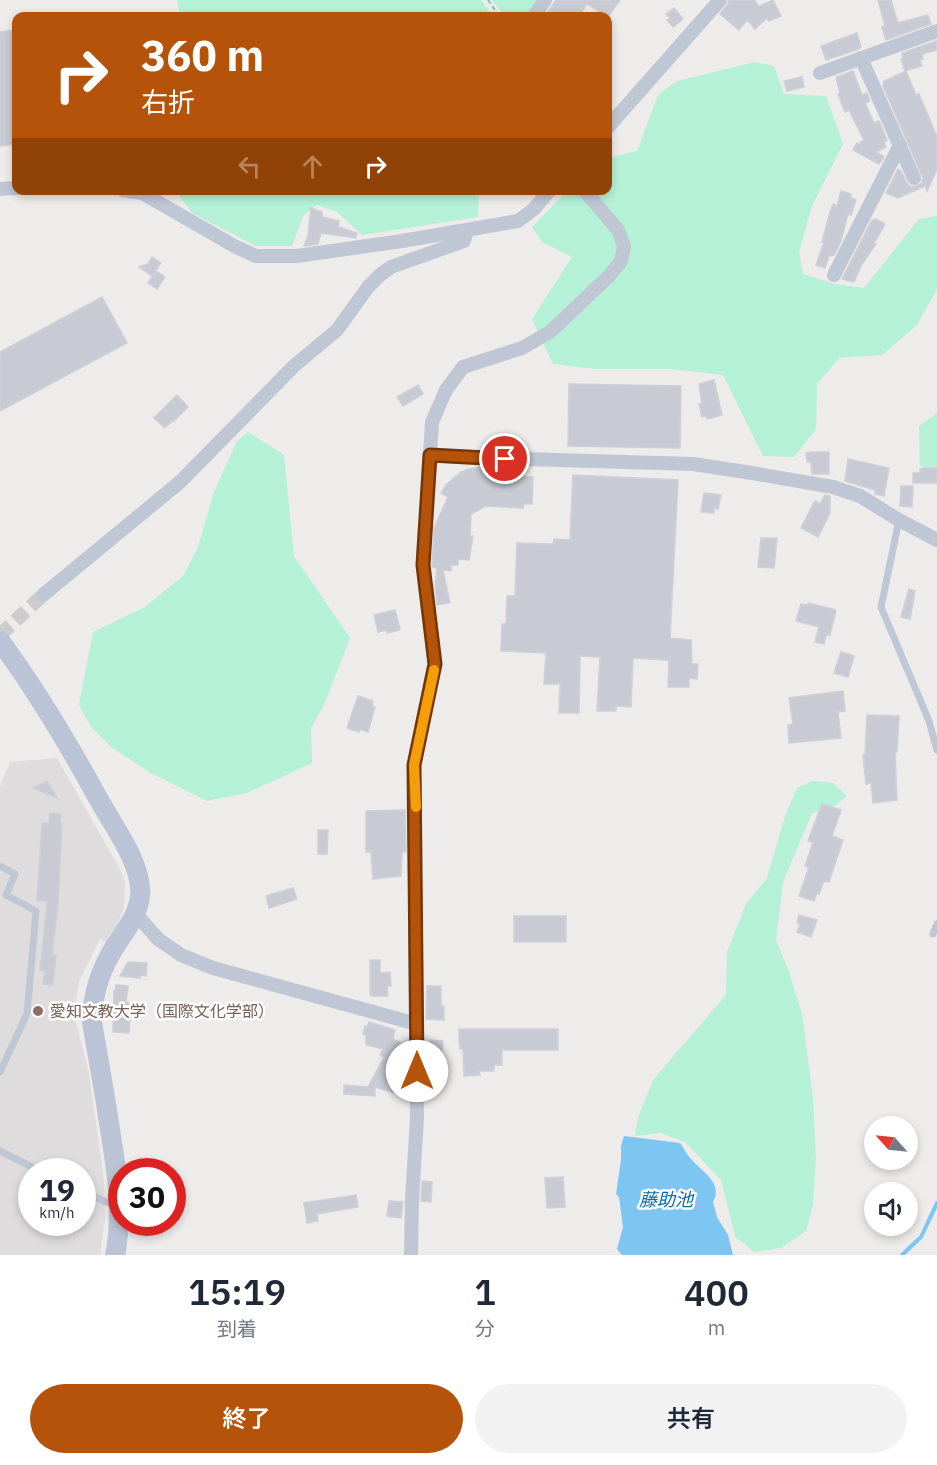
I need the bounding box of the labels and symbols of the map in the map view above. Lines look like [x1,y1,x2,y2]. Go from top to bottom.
pin [479,433,530,484]
place label: 愛知文教大学（国際文化学部） [50,1001,274,1021]
marker: 愛知文教大学（国際文化学部） [31,1004,45,1018]
position arrow [385,1039,449,1103]
north arrow [864,1116,918,1170]
speed limit sign: 30 [108,1158,186,1236]
water label: 藤助池 [639,1188,695,1211]

